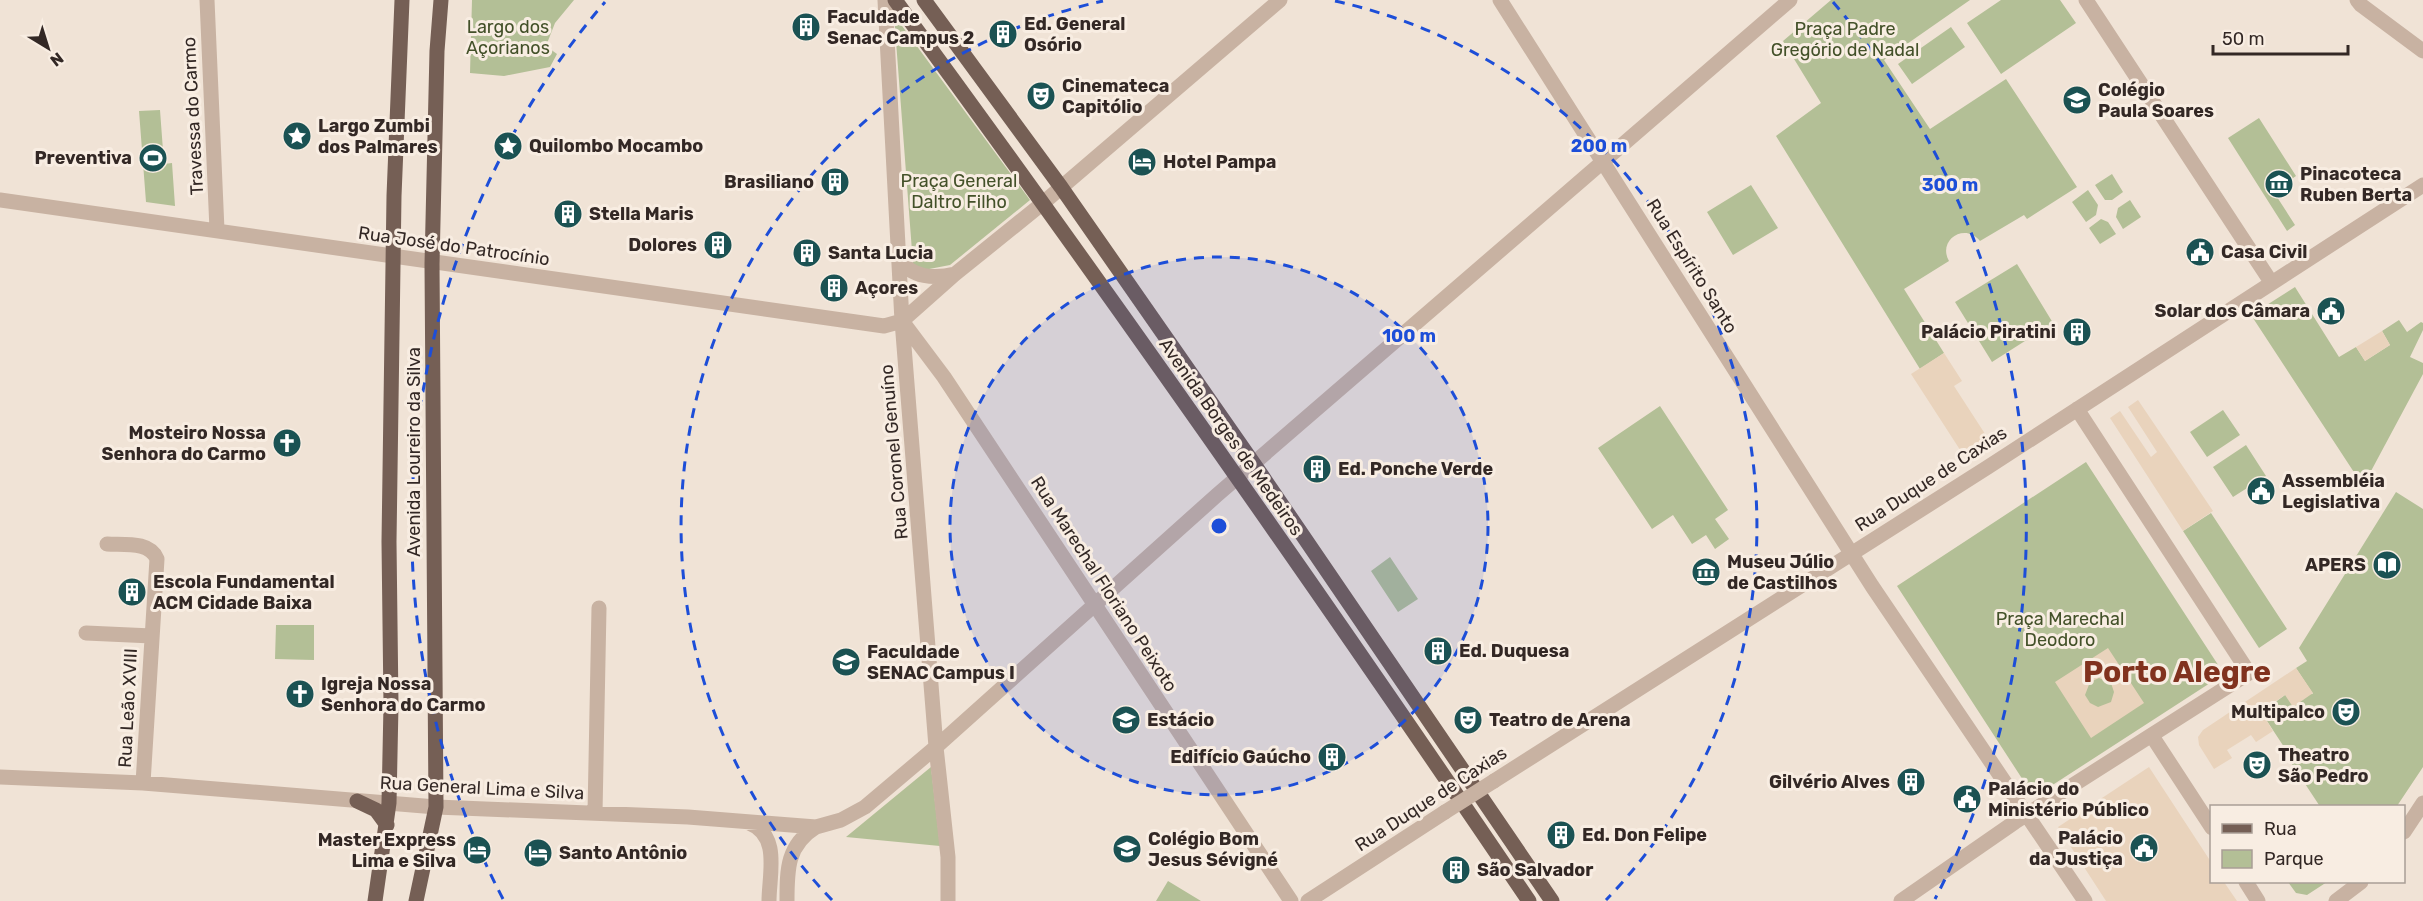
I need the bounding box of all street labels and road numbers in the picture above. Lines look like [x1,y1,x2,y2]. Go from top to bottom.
street label: Travessa do Carmo [178,36,208,196]
street label: Rua Espírito Santo [1642,195,1742,337]
street label: Rua José do Patrocínio [357,222,551,270]
street label: Avenida Borges de Medeiros [1154,334,1308,540]
street label: Avenida Loureiro da Silva [403,347,425,557]
street label: Rua Coronel Genuíno [875,364,913,540]
street label: Rua Duque de Caxias [1851,422,2011,536]
street label: Rua Marechal Floriano Peixoto [1026,472,1182,696]
street label: Rua Leão XVIII [114,648,142,768]
street label: Rua Duque de Caxias [1351,742,1511,856]
street label: Rua General Lima e Silva [379,772,585,804]

